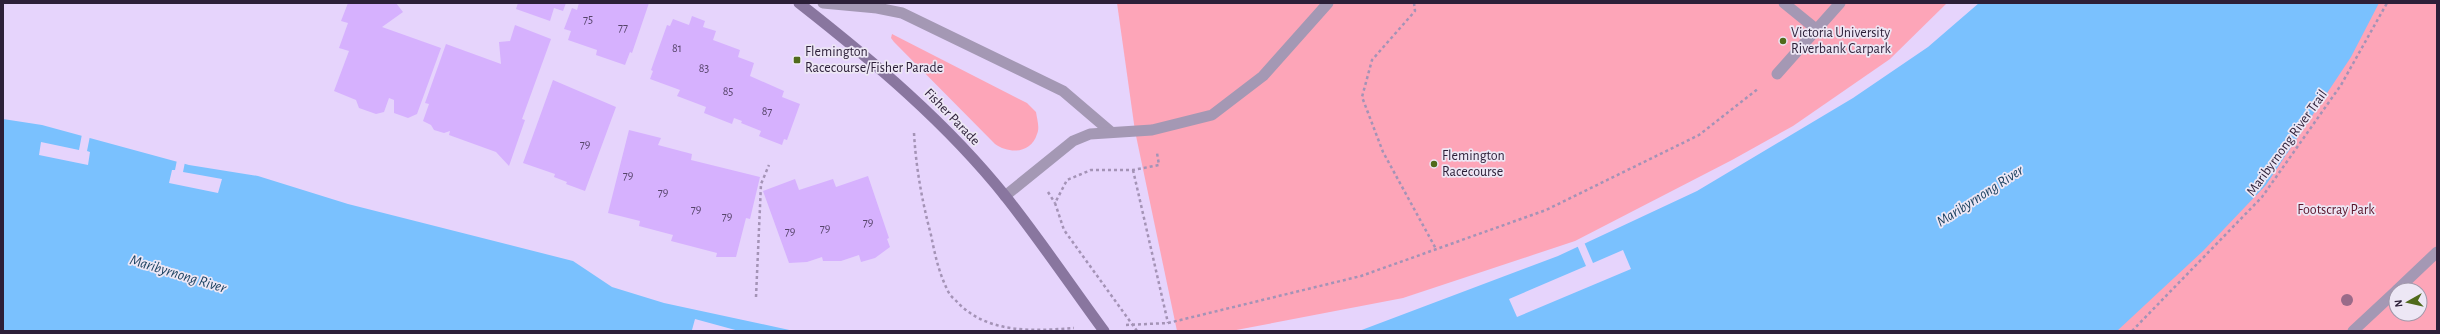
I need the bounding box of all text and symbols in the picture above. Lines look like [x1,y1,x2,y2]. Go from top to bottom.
house number: 75 [583,13,593,25]
house number: 77 [618,21,628,33]
place label: Victoria University Riverbank Carpark [1791,26,1891,56]
marker: Victoria University Riverbank Carpark [1778,36,1788,46]
house number: 81 [672,42,682,54]
place label: Flemington Racecourse/Fisher Parade [805,45,943,75]
marker: Flemington Racecourse/Fisher Parade [792,55,802,65]
house number: 83 [699,62,709,74]
house number: 85 [723,85,733,97]
street label: Fisher Parade [922,86,982,148]
street label: Maribyrnong River Trail [2244,88,2330,198]
house number: 87 [762,105,772,117]
house number: 79 [580,138,591,150]
place label: Flemington Racecourse [1442,149,1505,179]
marker: Flemington Racecourse [1429,159,1439,169]
water label: Maribyrnong River [1934,162,2027,229]
house number: 79 [623,169,634,181]
house number: 79 [658,186,669,198]
house number: 79 [691,203,702,215]
park label: Footscray Park [2297,203,2375,217]
house number: 79 [722,210,733,222]
house number: 79 [863,216,874,228]
house number: 79 [820,222,831,234]
house number: 79 [785,225,796,237]
water label: Maribyrnong River [128,252,229,296]
north arrow [2388,282,2428,322]
text: N [2393,299,2405,308]

